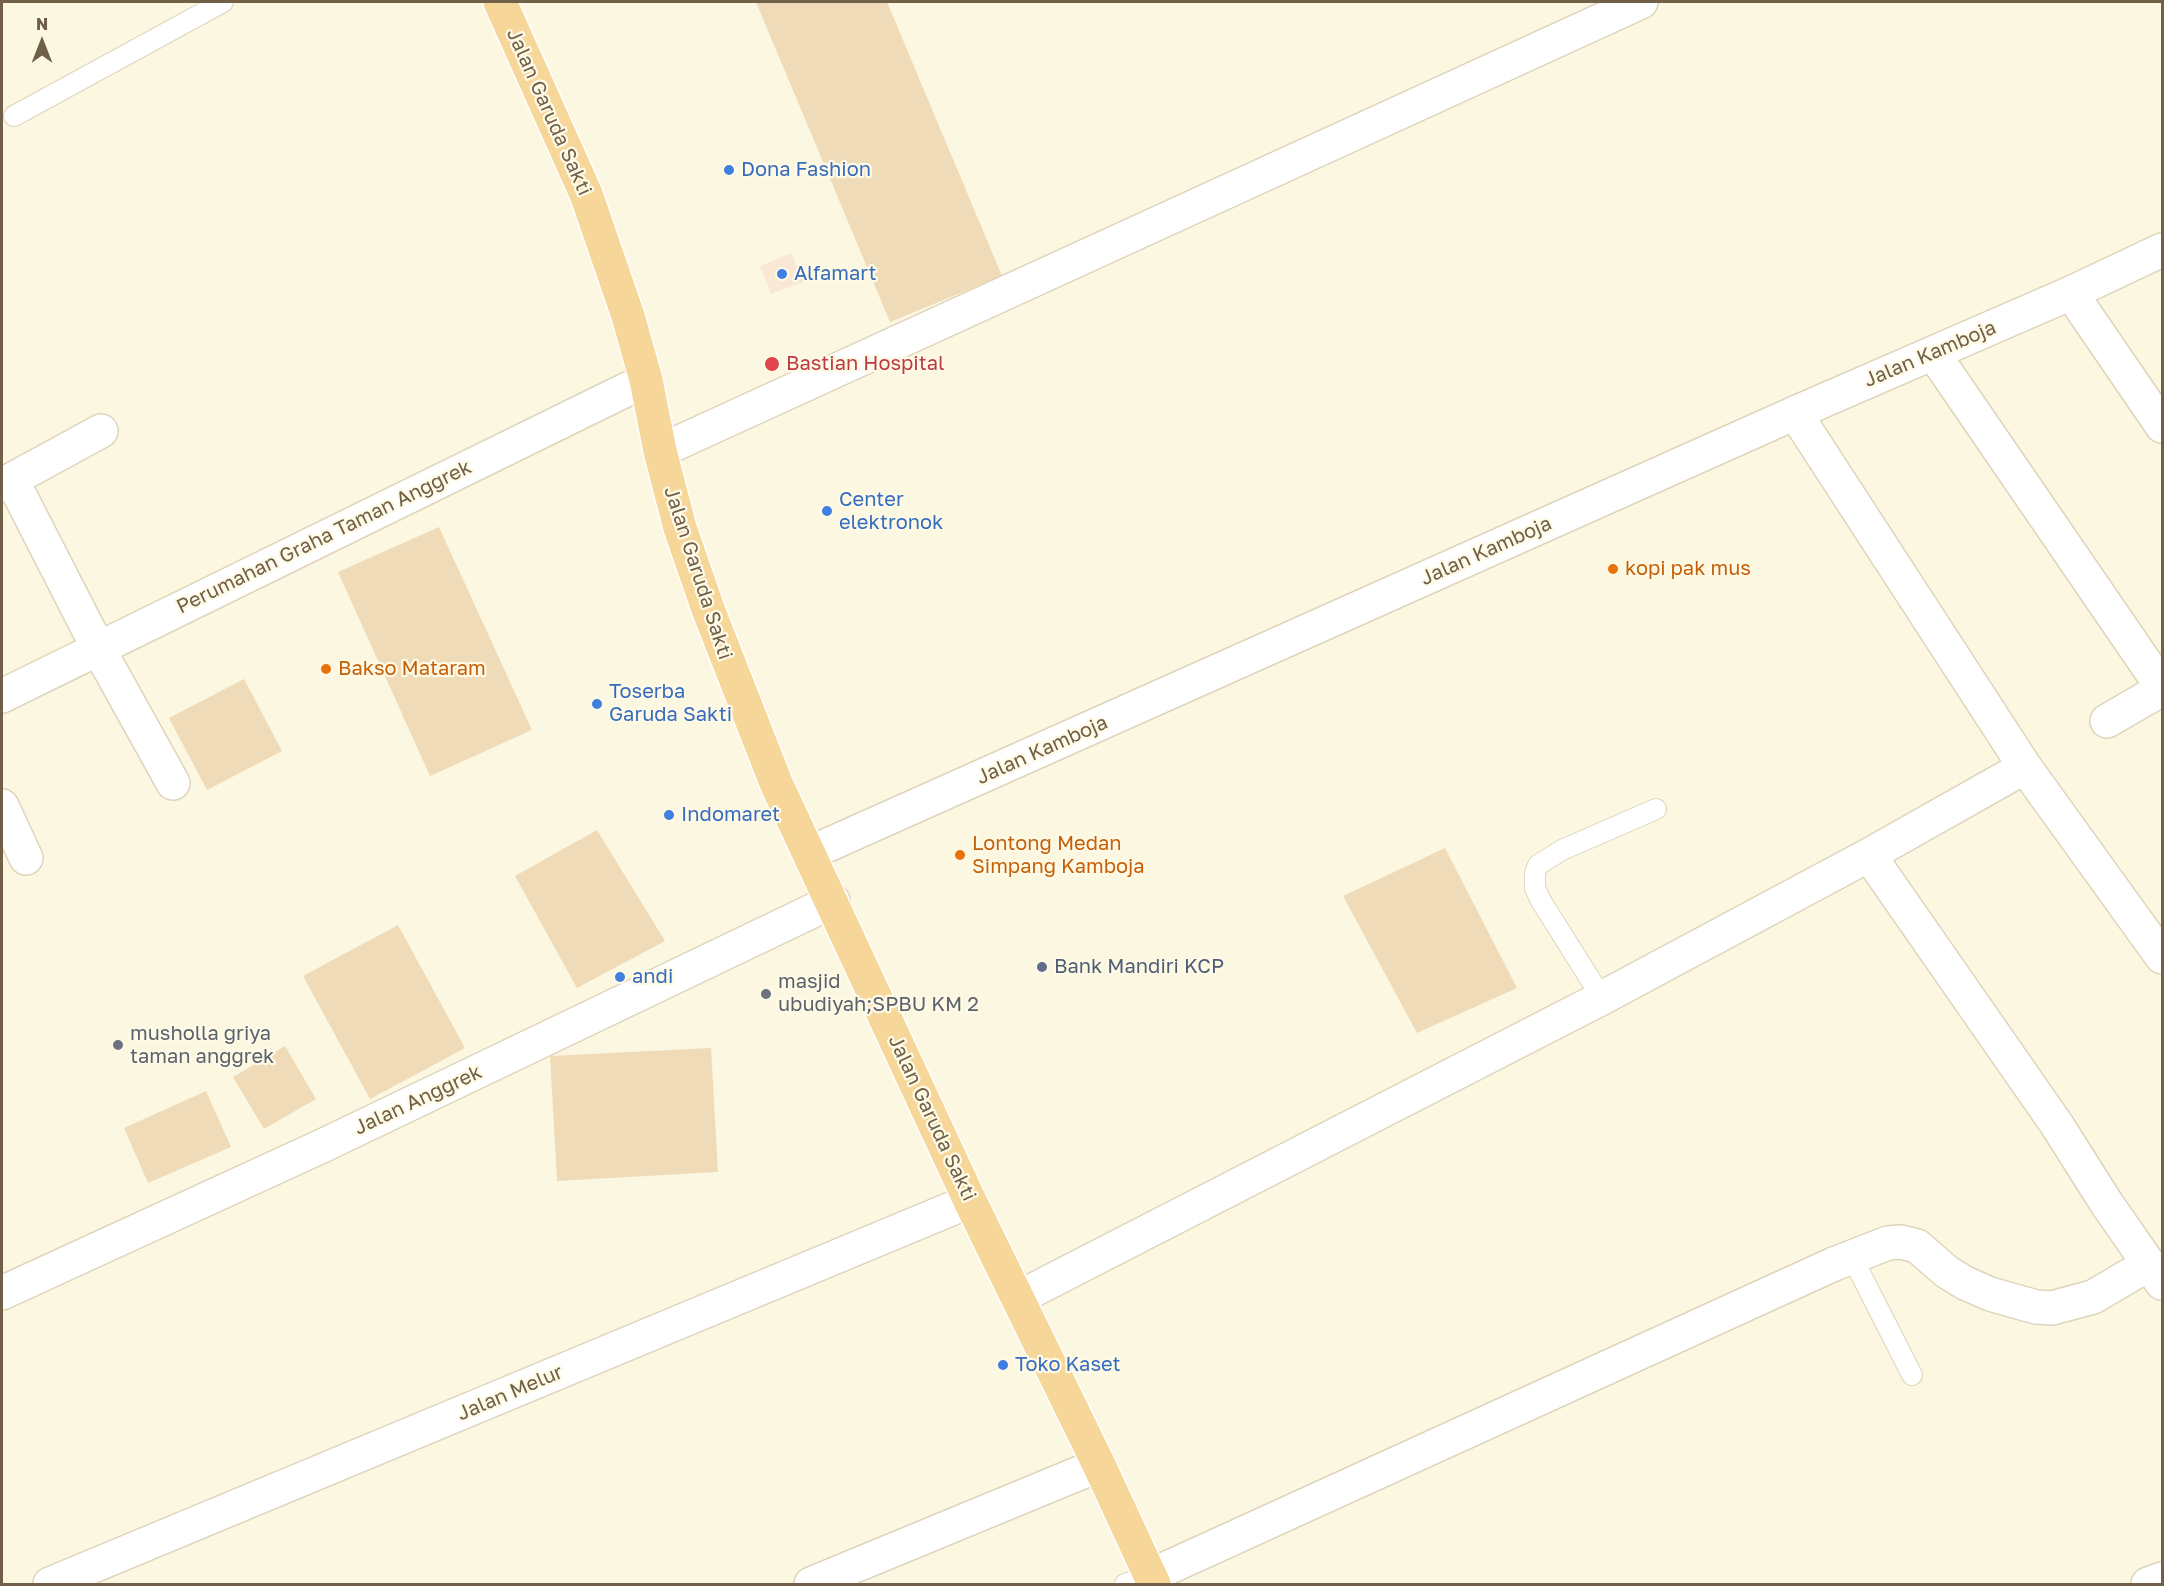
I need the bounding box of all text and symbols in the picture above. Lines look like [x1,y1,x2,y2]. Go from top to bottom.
north arrow [12,12,72,72]
text: N [36,14,48,34]
street label: Jalan Garuda Sakti [501,25,597,199]
place label: Dona Fashion [741,158,871,182]
marker: Dona Fashion [722,163,736,177]
place label: Alfamart [794,262,876,286]
marker: Alfamart [775,267,789,281]
street label: Jalan Kamboja [1860,315,2000,393]
place label: Bastian Hospital [786,352,944,376]
marker: Bastian Hospital [763,355,781,373]
street label: Perumahan Graha Taman Anggrek [173,455,475,619]
street label: Jalan Garuda Sakti [659,483,737,663]
place label: Center elektronok [839,488,943,535]
marker: Center elektronok [820,504,834,518]
street label: Jalan Kamboja [1417,511,1555,591]
place label: kopi pak mus [1625,557,1751,581]
marker: kopi pak mus [1606,562,1620,576]
place label: Bakso Mataram [338,657,486,681]
marker: Bakso Mataram [319,662,333,676]
place label: Toserba Garuda Sakti [609,680,732,727]
marker: Toserba Garuda Sakti [590,697,604,711]
street label: Jalan Kamboja [973,710,1111,790]
place label: Indomaret [681,803,780,827]
marker: Indomaret [662,808,676,822]
place label: Lontong Medan Simpang Kamboja [972,832,1145,879]
marker: Lontong Medan Simpang Kamboja [953,848,967,862]
place label: Bank Mandiri KCP [1054,955,1224,979]
marker: Bank Mandiri KCP [1035,960,1049,974]
place label: andi [632,965,673,989]
marker: andi [613,970,627,984]
place label: masjid ubudiyah;SPBU KM 2 [778,970,979,1017]
marker: masjid ubudiyah;SPBU KM 2 [759,987,773,1001]
place label: musholla griya taman anggrek [130,1022,274,1069]
street label: Jalan Garuda Sakti [883,1031,981,1205]
marker: musholla griya taman anggrek [111,1038,125,1052]
street label: Jalan Anggrek [350,1060,486,1140]
place label: Toko Kaset [1015,1353,1121,1377]
marker: Toko Kaset [996,1358,1010,1372]
street label: Jalan Melur [454,1360,566,1426]

